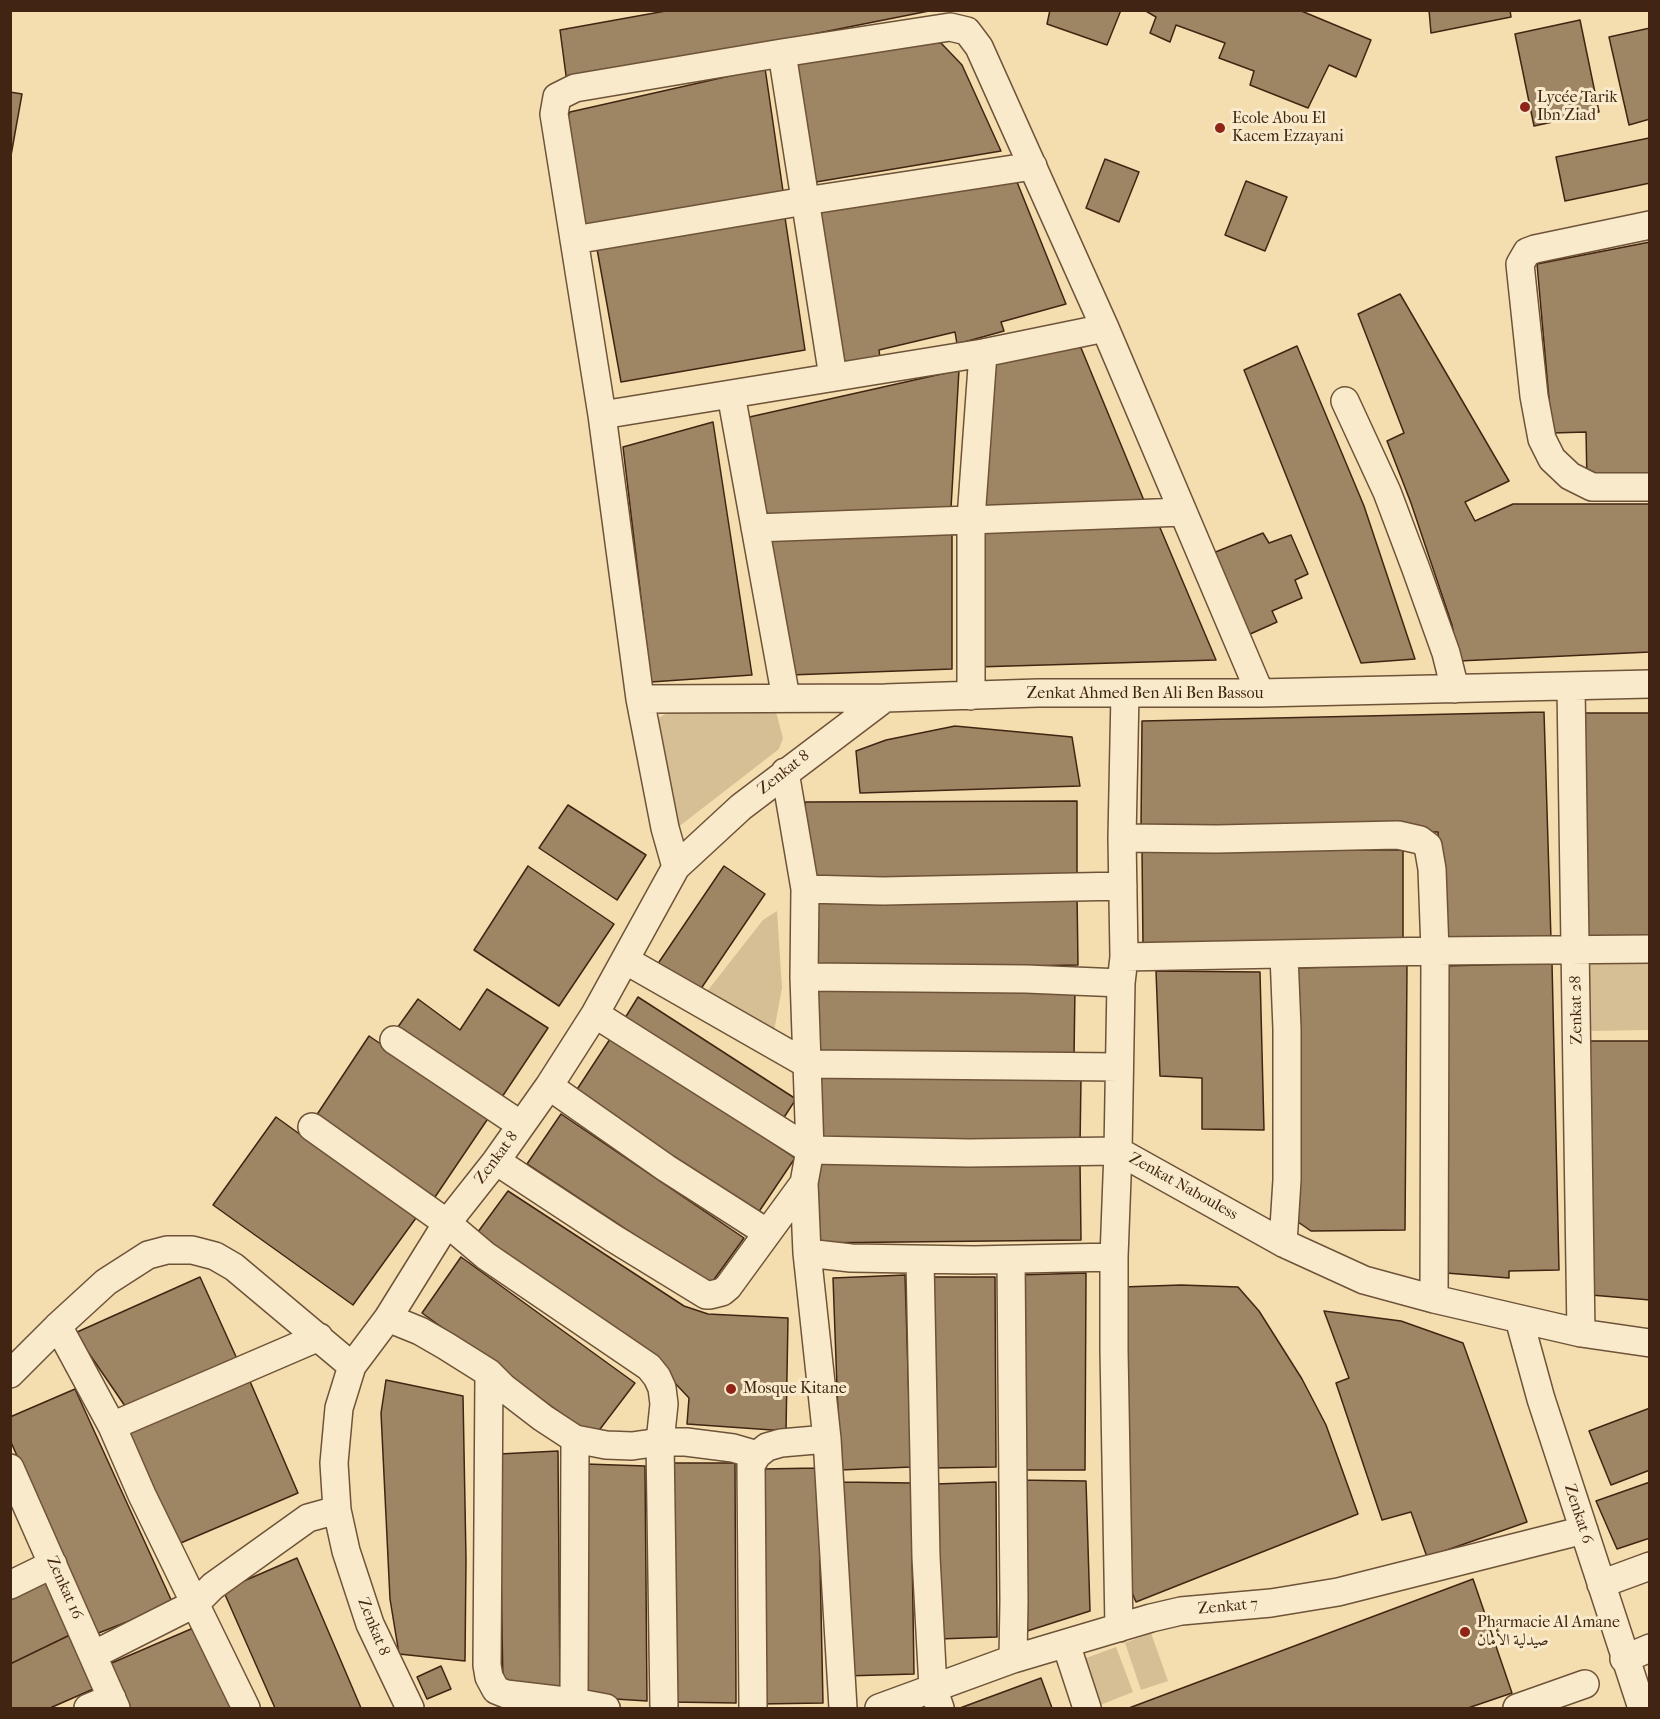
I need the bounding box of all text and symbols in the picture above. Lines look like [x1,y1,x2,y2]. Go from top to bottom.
place label: Lycée Tarik Ibn Ziad [1537,88,1617,126]
marker: Lycée Tarik Ibn Ziad [1518,100,1532,114]
place label: Ecole Abou El Kacem Ezzayani [1232,109,1344,147]
marker: Ecole Abou El Kacem Ezzayani [1213,121,1227,135]
street label: Zenkat Ahmed Ben Ali Ben Bassou [1026,684,1264,704]
street label: Zenkat 8 [754,747,814,799]
street label: Zenkat 28 [1567,975,1587,1045]
street label: Zenkat 8 [471,1128,523,1188]
street label: Zenkat Nabouless [1125,1149,1241,1225]
place label: Mosque Kitane [743,1379,847,1399]
marker: Mosque Kitane [724,1382,738,1396]
street label: Zenkat 6 [1559,1482,1597,1546]
street label: Zenkat 16 [42,1553,86,1623]
street label: Zenkat 8 [353,1595,393,1659]
street label: Zenkat 7 [1197,1595,1259,1619]
place label: Pharmacie Al Amane صيدلية الأمان [1477,1613,1620,1651]
marker: Pharmacie Al Amane صيدلية الأمان [1458,1625,1472,1639]

